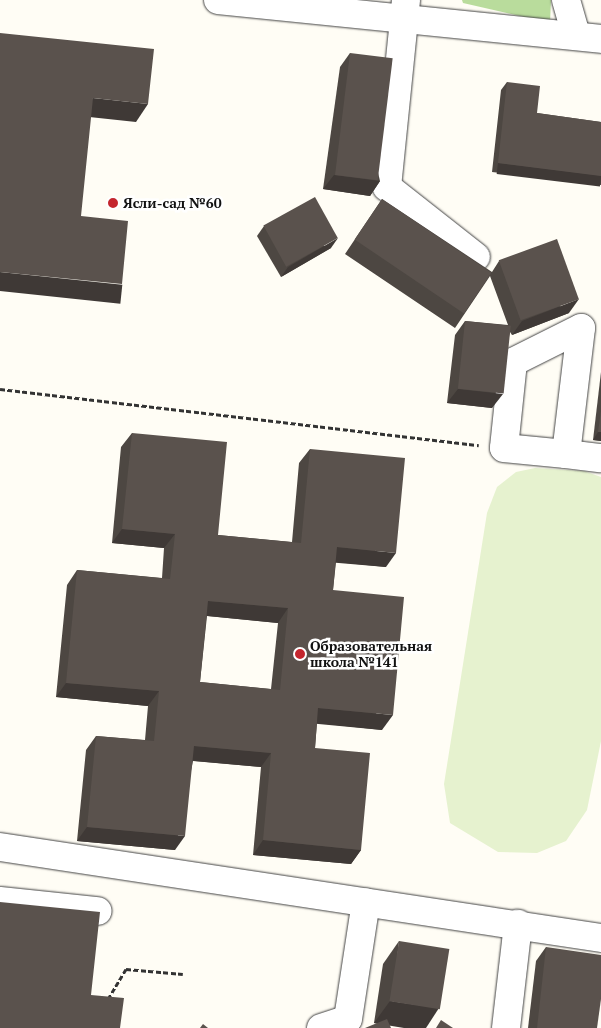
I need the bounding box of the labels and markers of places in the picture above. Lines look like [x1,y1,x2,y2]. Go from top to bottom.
place label: Ясли-сад №60 [123,195,222,211]
marker: Ясли-сад №60 [107,197,119,209]
place label: Образовательная школа №141 [310,638,432,670]
marker: Образовательная школа №141 [294,648,306,660]

